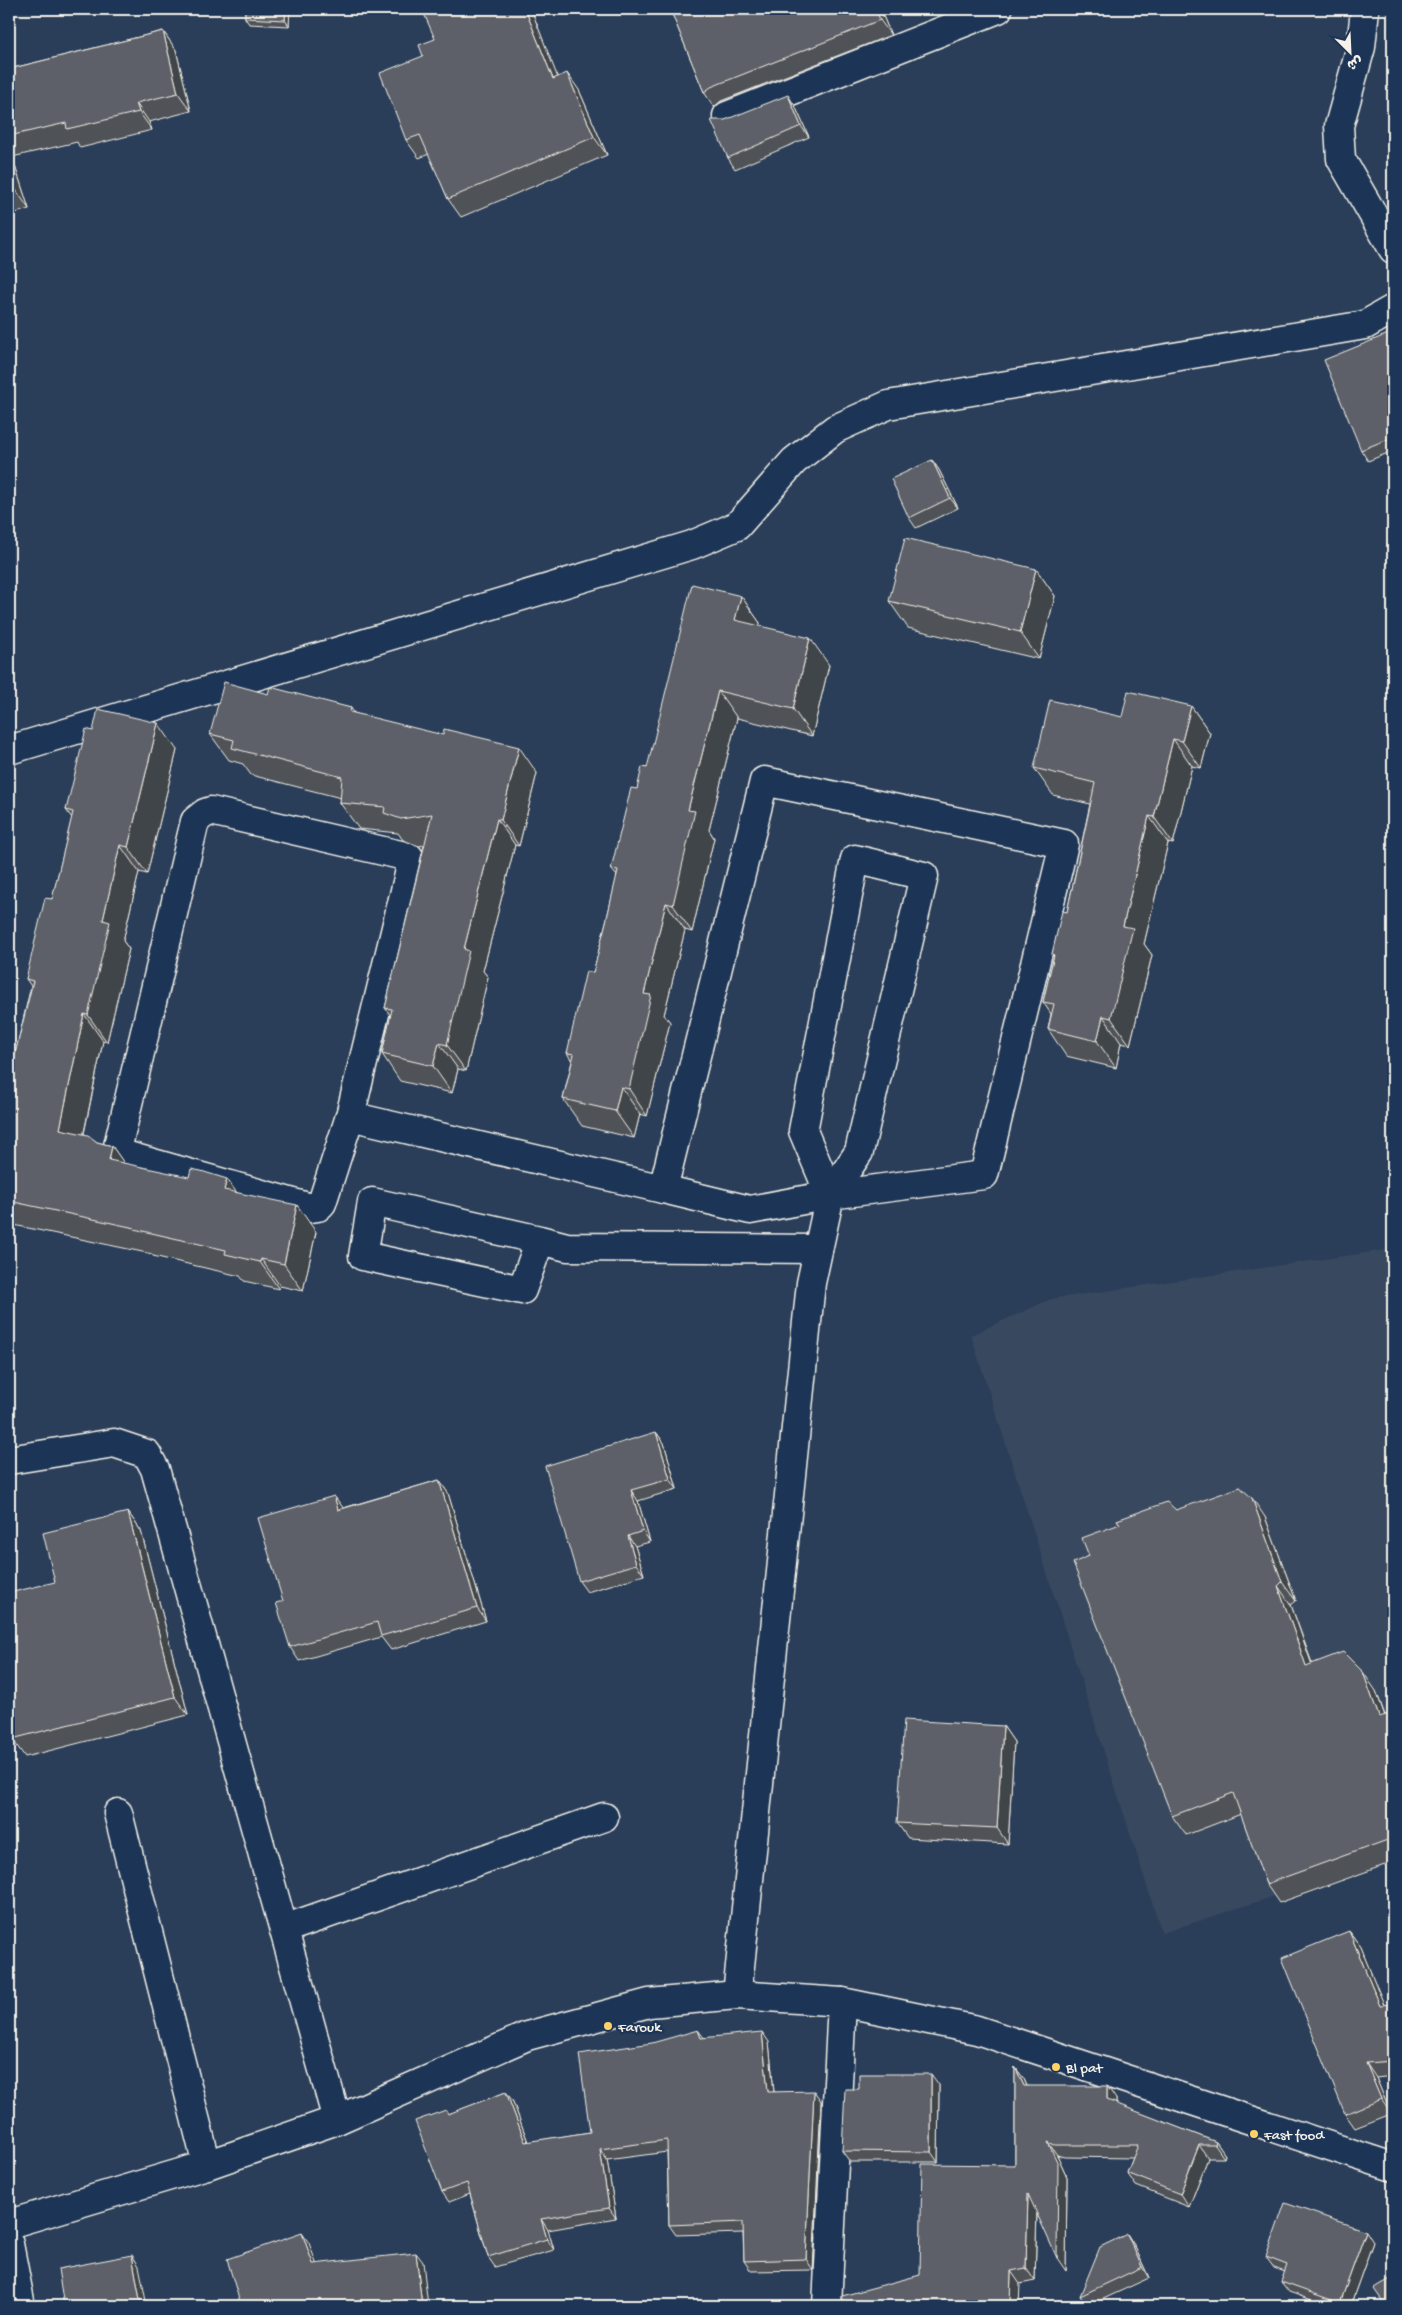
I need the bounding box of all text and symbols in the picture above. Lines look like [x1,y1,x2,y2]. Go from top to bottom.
north arrow [1324,28,1374,78]
text: ش [1344,51,1365,72]
place label: Farouk [617,2019,662,2037]
marker: Farouk [602,2020,614,2032]
place label: Bl pat [1065,2060,1104,2078]
marker: Bl pat [1050,2061,1062,2073]
place label: Fast food [1263,2127,1325,2145]
marker: Fast food [1248,2128,1260,2140]

